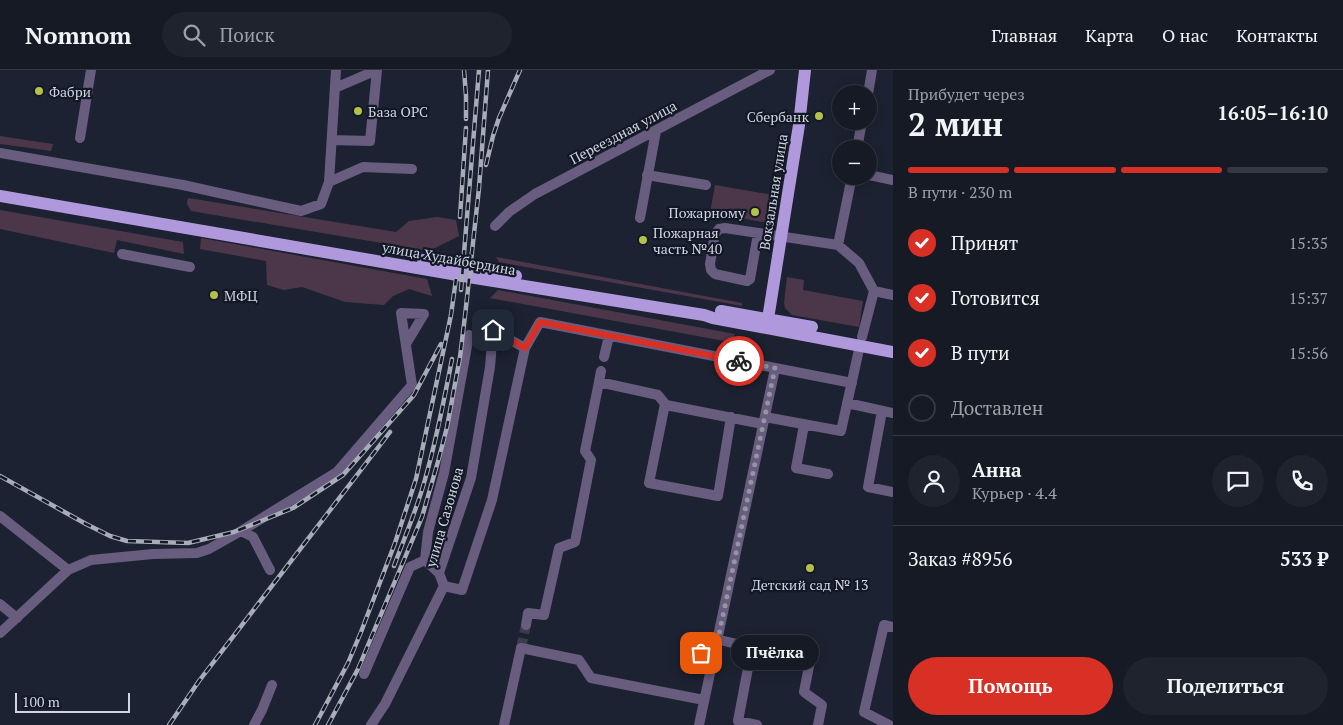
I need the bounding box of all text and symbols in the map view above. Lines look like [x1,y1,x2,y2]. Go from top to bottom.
search box [162,12,512,57]
text: Nomnom [25,19,132,51]
icon: search [180,21,208,49]
text: Поиск [220,22,274,47]
text: Главная [991,23,1057,47]
text: Карта [1085,23,1134,47]
text: О нас [1162,23,1208,47]
text: Контакты [1236,23,1318,47]
place label: Фабри [49,82,92,101]
text: Прибудет через [908,83,1025,105]
marker: Фабри [33,85,45,97]
map controls [832,85,877,185]
button: + [832,85,877,130]
street label: Переездная улица [566,96,680,168]
text: 16:05–16:10 [1217,100,1328,125]
place label: База ОРС [368,102,428,121]
text: 2 мин [908,103,1003,145]
marker: База ОРС [352,105,364,117]
place label: Сбербанк [747,107,809,126]
marker: Сбербанк [813,110,825,122]
street label: Вокзальная улица [754,133,792,251]
button: − [832,140,877,185]
text: В пути · 230 m [908,181,1012,203]
place label: Пожарному [669,203,746,222]
marker: Пожарному [749,206,761,218]
place label: Пожарная часть №40 [653,223,722,258]
icon: check [908,229,936,257]
text: Принят [951,230,1018,255]
text: 15:35 [1289,232,1328,254]
marker: Пожарная часть №40 [637,234,649,246]
street label: улица Худайбердина [380,237,517,279]
icon: check [908,284,936,312]
text: Готовится [951,285,1040,310]
place label: МФЦ [224,286,258,305]
text: 15:37 [1289,287,1328,309]
marker: МФЦ [208,289,220,301]
pin [472,309,514,351]
icon: home [479,316,507,344]
courier [714,336,764,386]
icon: check [908,339,936,367]
text: В пути [951,340,1010,365]
text: 15:56 [1289,342,1328,364]
icon: bike [725,347,753,375]
text: Доставлен [951,395,1043,420]
button: person [908,455,960,507]
button: chat [1212,455,1264,507]
button: phone [1276,455,1328,507]
text: Анна [972,457,1022,482]
street label: улица Сазонова [420,465,467,570]
text: Курьер · 4.4 [972,482,1057,504]
text: Заказ #8956 [908,546,1012,571]
text: 533 ₽ [1280,546,1328,571]
marker: Детский сад № 13 [804,562,816,574]
place label: Детский сад № 13 [751,575,869,594]
pin [680,632,722,674]
callout: Пчёлка [731,636,818,670]
icon: bag [687,639,715,667]
text: Пчёлка [746,641,804,663]
button: Помощь [908,657,1113,715]
button: Поделиться [1123,657,1328,715]
scale bar [15,690,130,713]
text: 100 m [22,692,60,711]

